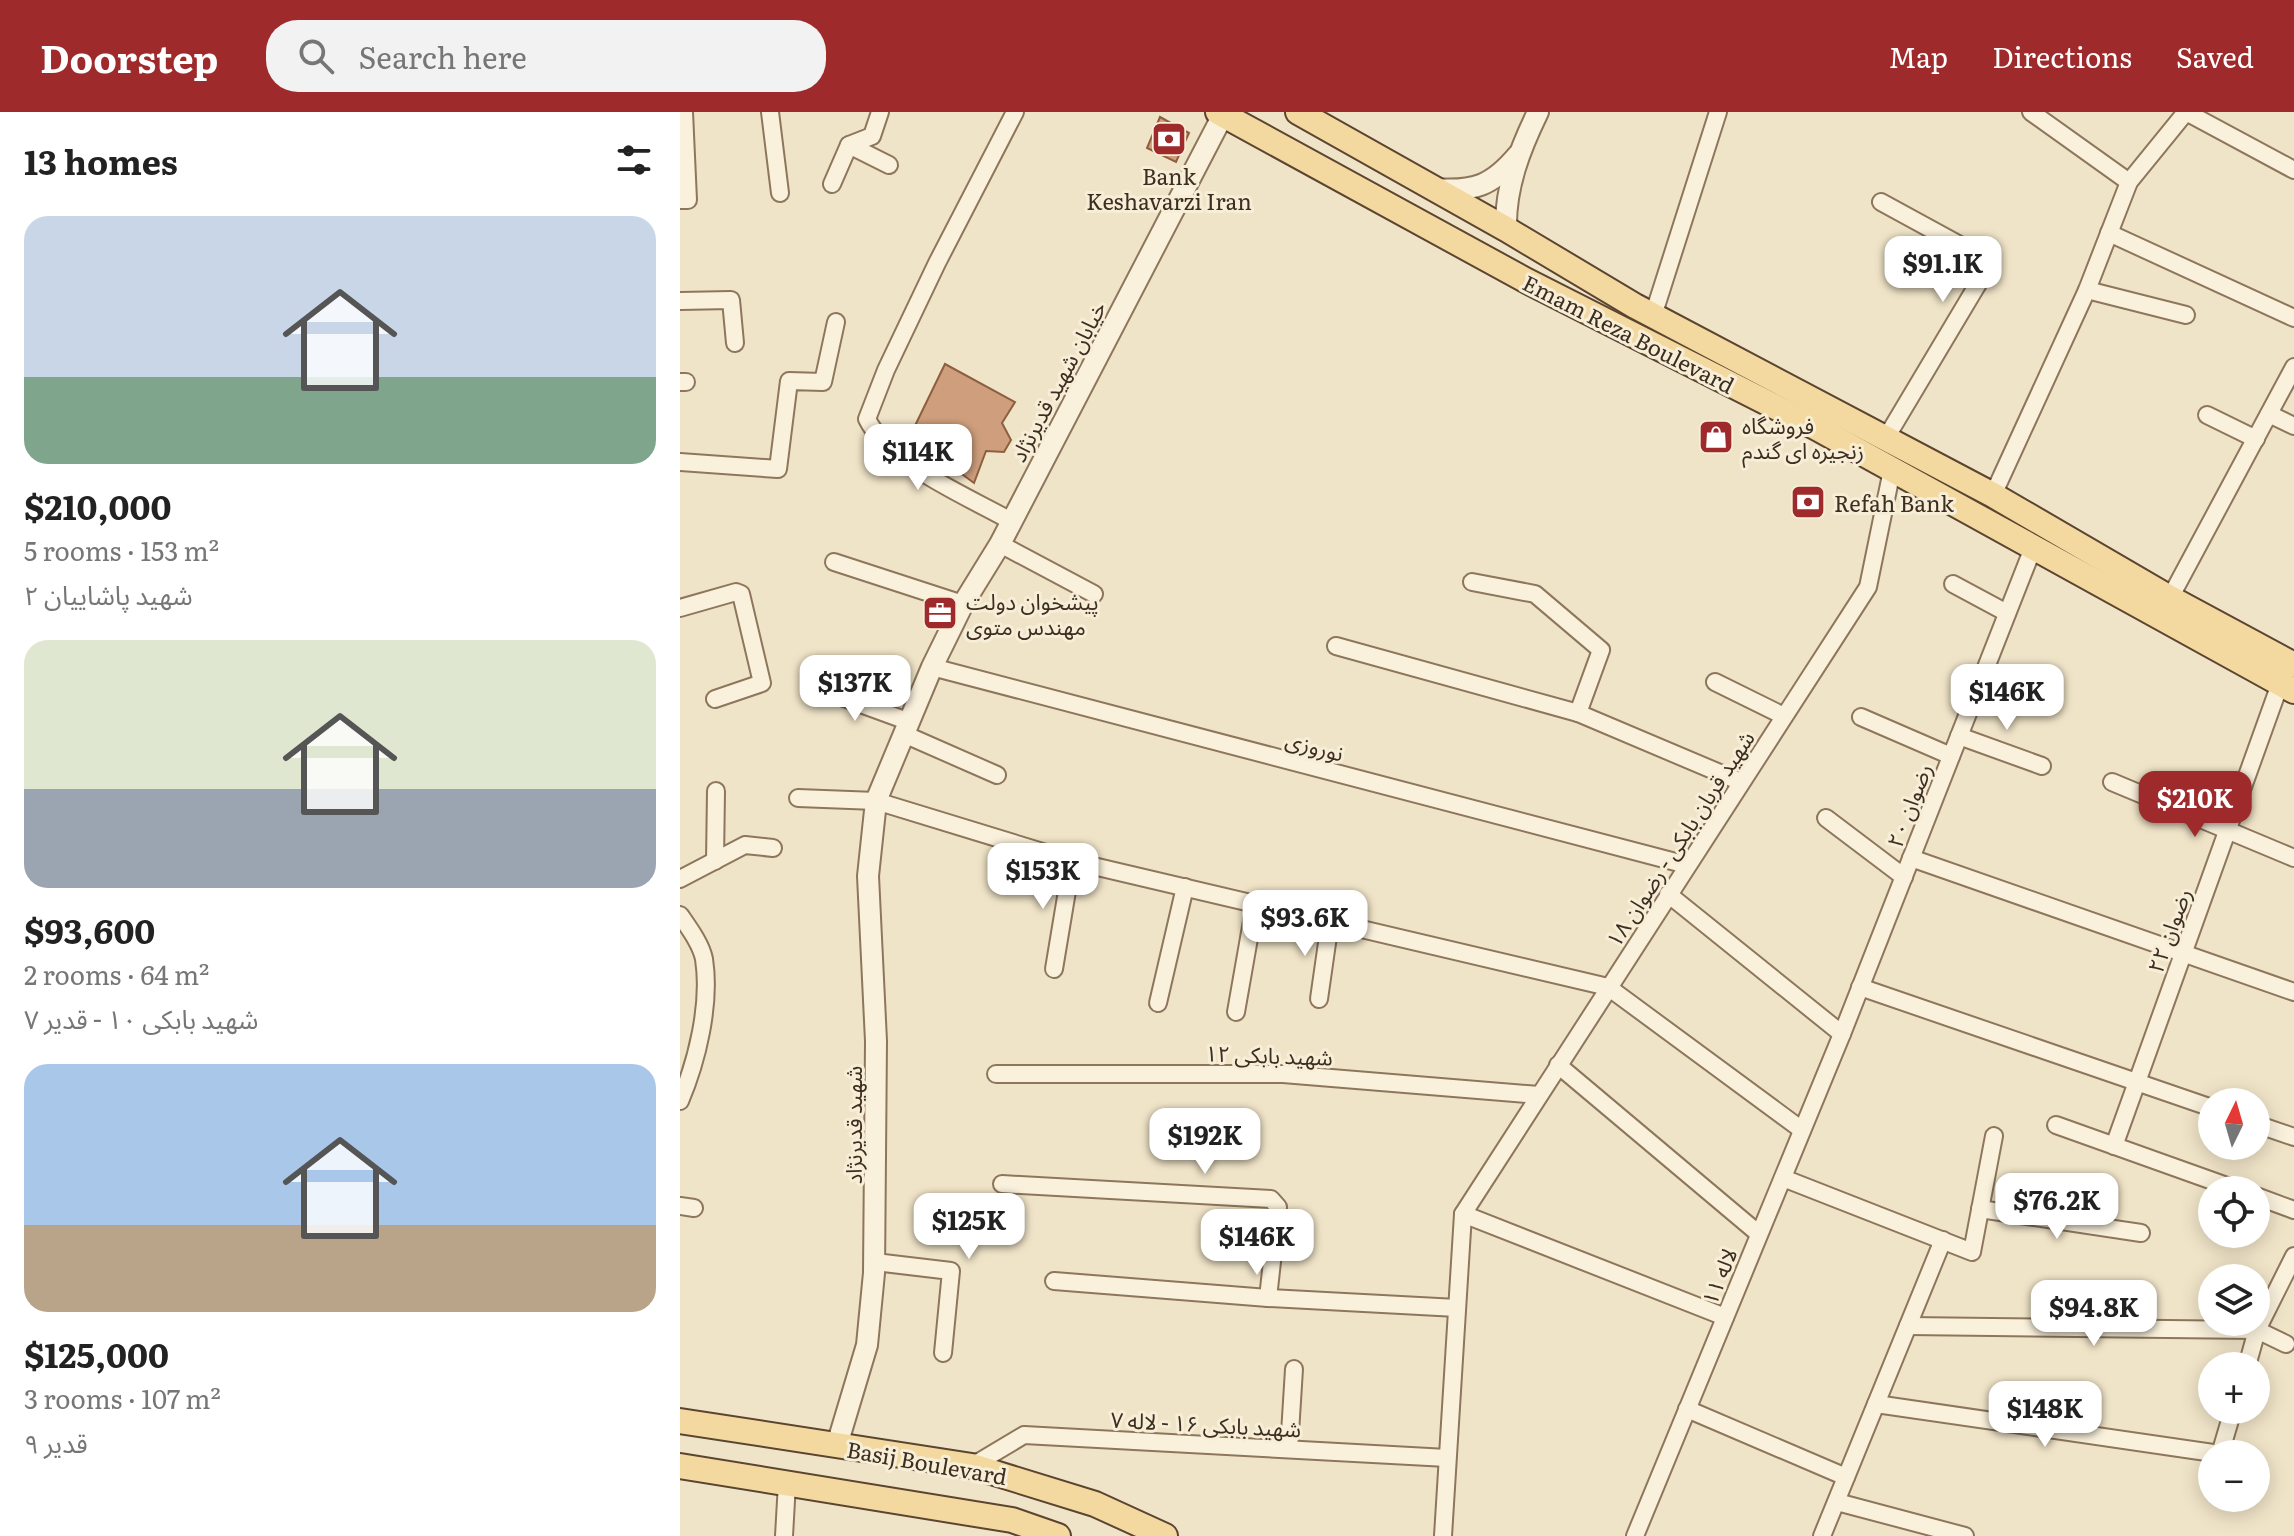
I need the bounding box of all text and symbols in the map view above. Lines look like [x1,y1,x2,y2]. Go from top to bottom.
search box [266,20,826,92]
text: Doorstep [40,28,218,85]
icon: search [294,34,338,78]
text: Search here [358,34,527,78]
text: Map [1889,35,1948,77]
text: Directions [1992,35,2132,77]
text: Saved [2176,35,2254,77]
bank icon: Bank Keshavarzi Iran [1150,120,1188,158]
text: 13 homes [24,135,178,185]
icon: filters [612,138,656,182]
place label: Bank Keshavarzi Iran [1086,159,1252,217]
pin: $91.1K [1878,236,2008,304]
text: $91.1K [1903,242,1983,281]
street label: Emam Reza Boulevard [1517,265,1741,401]
icon: home [268,268,412,412]
street label: خيابان شهيد قديرنژاد [1001,295,1113,467]
place label: فروشگاه زنجیره ای گندم [1742,408,1864,468]
shop icon: فروشگاه زنجیره ای گندم [1697,418,1735,456]
pin: $114K [862,424,974,492]
text: $114K [882,430,954,469]
text: $210,000 [24,480,171,530]
bank icon: Refah Bank [1789,483,1827,521]
place label: Refah Bank [1834,486,1955,519]
text: 5 rooms · 153 m² [24,530,219,569]
text: شهید پاشاییان ۲ [24,574,193,613]
place label: پیشخوان دولت مهندس متوی [966,584,1099,642]
office icon: پیشخوان دولت مهندس متوی [921,594,959,632]
pin: $137K [799,655,911,723]
text: $137K [818,661,892,700]
pin: $146K [1951,664,2063,732]
text: $146K [1969,670,2045,709]
icon: home [268,692,412,836]
street label: نوروزی [1282,721,1348,769]
street label: شهید قربان بابکی - رضوان ۱۸ [1597,723,1761,953]
street label: رضوان ۲۰ [1877,758,1939,852]
pin: $210K [2139,771,2251,839]
text: $210K [2157,777,2233,816]
pin: $153K [987,843,1099,911]
text: $153K [1005,849,1081,888]
street label: رضوان ۲۲ [2138,883,2198,977]
pin: $93.6K [1240,890,1370,958]
text: $93.6K [1261,896,1349,935]
text: $93,600 [24,904,155,954]
text: 2 rooms · 64 m² [24,954,209,993]
text: شهید بابکی ۱۰ - قدیر ۷ [24,998,258,1037]
street label: شهید بابکی ۱۲ [1205,1035,1333,1073]
street label: شهید قدیرنژاد [836,1066,869,1184]
north arrow [2198,1088,2270,1160]
map controls [2198,1088,2270,1512]
pin: $192K [1149,1108,1261,1176]
text: $192K [1167,1114,1243,1153]
icon: home [268,1116,412,1260]
pin: $76.2K [1992,1173,2122,1241]
button: locate [2198,1176,2270,1248]
text: $76.2K [2013,1179,2101,1218]
pin: $125K [913,1193,1025,1261]
text: $125K [932,1199,1006,1238]
pin: $146K [1201,1209,1313,1277]
text: $146K [1219,1215,1295,1254]
street label: لاله ۱۱ [1692,1243,1744,1309]
button: layers [2198,1264,2270,1336]
pin: $94.8K [2029,1280,2159,1348]
text: $94.8K [2049,1286,2139,1325]
text: $125,000 [24,1328,169,1378]
button: + [2198,1352,2270,1424]
text: 3 rooms · 107 m² [24,1378,221,1417]
pin: $148K [1989,1381,2101,1449]
text: $148K [2007,1387,2083,1426]
street label: شهید بابکی ۱۶ - لاله ۷ [1110,1402,1302,1444]
text: قدیر ۹ [24,1422,88,1461]
street label: Basij Boulevard [844,1432,1010,1492]
button: − [2198,1440,2270,1512]

